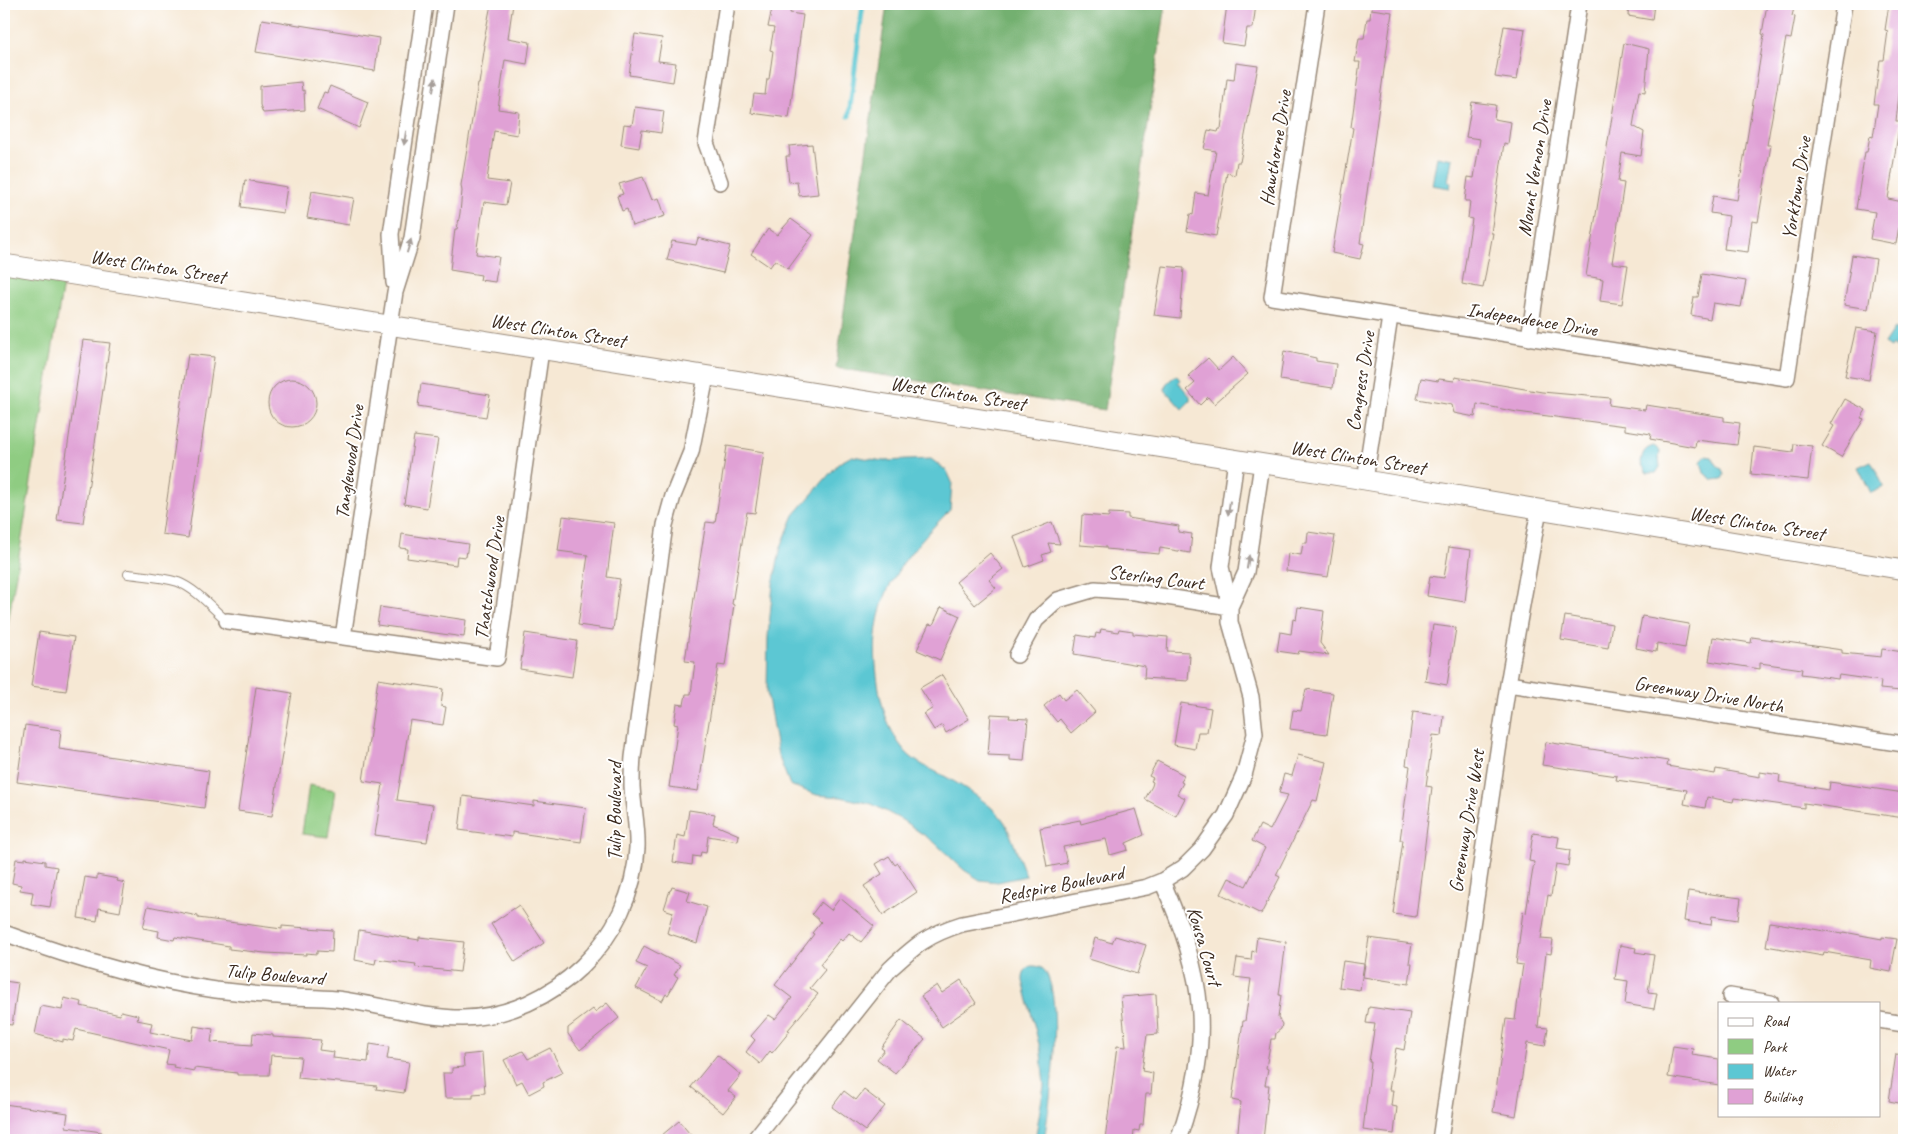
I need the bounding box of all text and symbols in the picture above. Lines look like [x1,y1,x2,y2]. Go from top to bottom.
one-way arrow [431,77,439,93]
street label: Hawthorne Drive [1254,87,1297,207]
street label: Mount Vernon Drive [1511,97,1558,238]
one-way arrow [401,131,409,147]
street label: Yorktown Drive [1776,133,1817,241]
one-way arrow [406,238,414,253]
street label: West Clinton Street [89,243,230,290]
street label: Independence Drive [1465,297,1600,342]
street label: West Clinton Street [489,307,630,354]
street label: Congress Drive [1340,328,1381,433]
street label: West Clinton Street [889,370,1030,417]
street label: Tanglewood Drive [329,402,370,521]
street label: West Clinton Street [1289,434,1430,481]
one-way arrow [1225,500,1233,516]
street label: West Clinton Street [1688,500,1829,547]
street label: Thatchwood Drive [468,513,511,641]
one-way arrow [1244,553,1252,569]
street label: Sterling Court [1107,559,1208,596]
street label: Greenway Drive North [1632,670,1786,719]
street label: Greenway Drive West [1443,746,1490,894]
street label: Tulip Boulevard [602,758,627,860]
street label: Redspire Boulevard [997,860,1129,909]
street label: Kousa Court [1181,904,1229,992]
street label: Tulip Boulevard [225,958,328,992]
legend [1718,1002,1880,1116]
text: Road [1763,1012,1790,1031]
text: Park [1763,1038,1788,1057]
text: Water [1763,1062,1797,1081]
text: Building [1763,1088,1803,1107]

